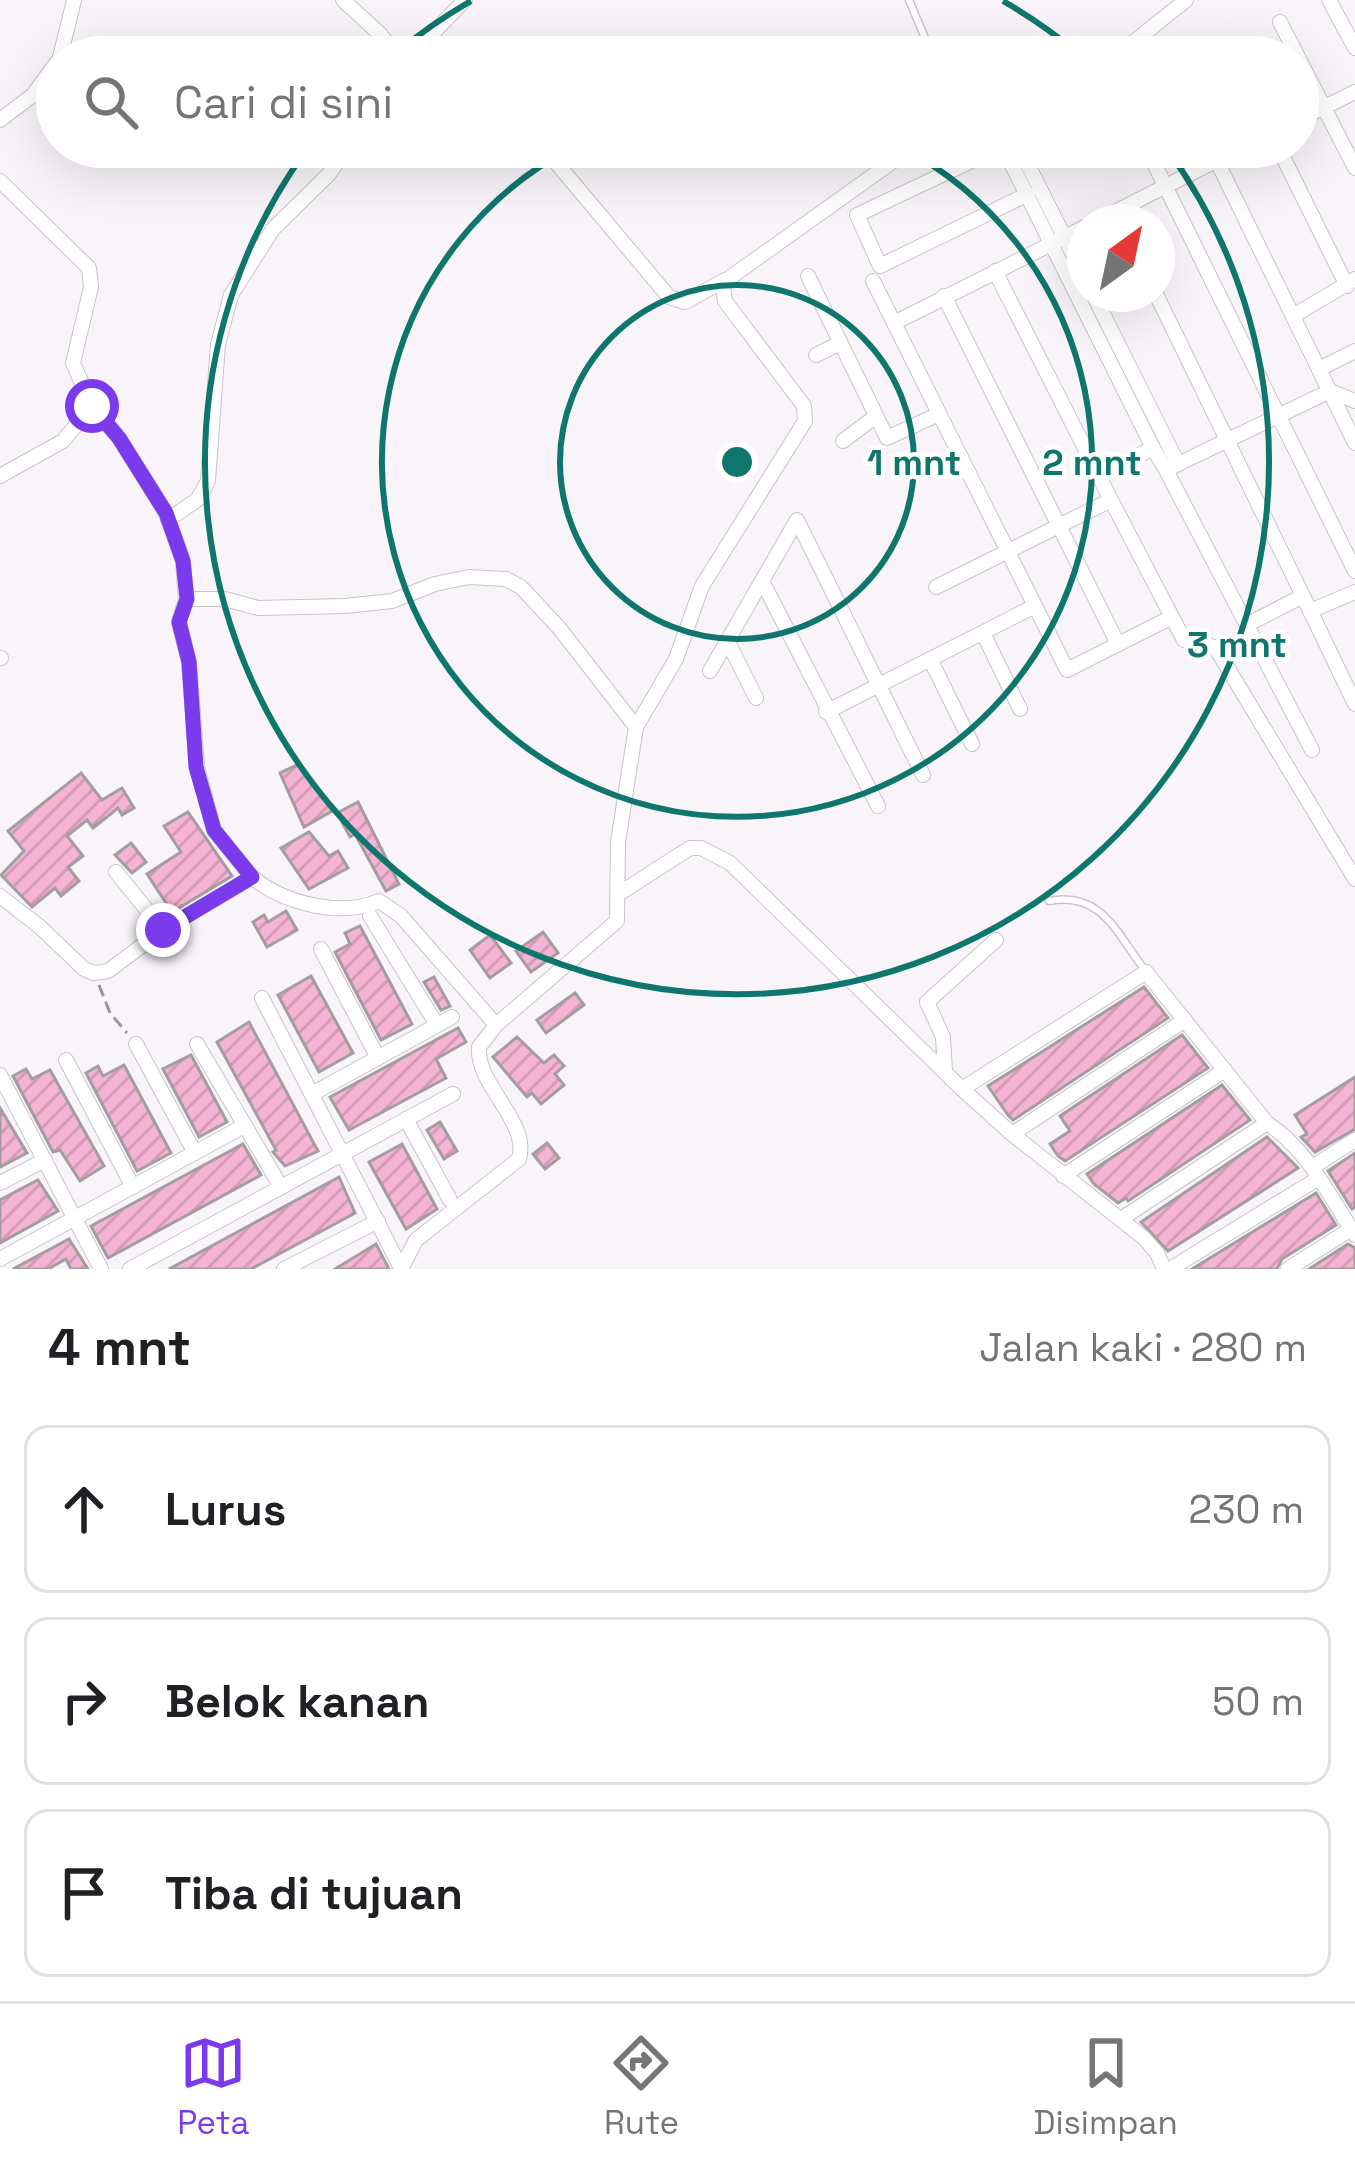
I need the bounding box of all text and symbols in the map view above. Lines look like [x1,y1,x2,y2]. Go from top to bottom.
search box [36,36,1319,168]
icon: search [78,69,144,135]
text: Cari di sini [174,74,393,131]
north arrow [1067,204,1175,312]
route start [65,379,119,433]
text: 1 mnt [867,440,961,486]
text: 2 mnt [1042,440,1142,486]
centre of rings [716,441,758,483]
text: 3 mnt [1187,622,1287,668]
route end [136,903,190,957]
text: 4 mnt [48,1315,191,1380]
text: Jalan kaki · 280 m [979,1323,1307,1372]
icon: ahead [51,1476,117,1542]
text: Lurus [165,1481,286,1538]
text: 230 m [1189,1485,1304,1534]
icon: right [51,1668,117,1734]
text: Belok kanan [165,1673,430,1730]
text: 50 m [1212,1677,1304,1726]
icon: arrive [51,1860,117,1926]
text: Tiba di tujuan [165,1865,463,1922]
tab: Peta [177,2030,249,2144]
tab: Rute [604,2030,679,2144]
tab: Disimpan [1034,2030,1178,2144]

